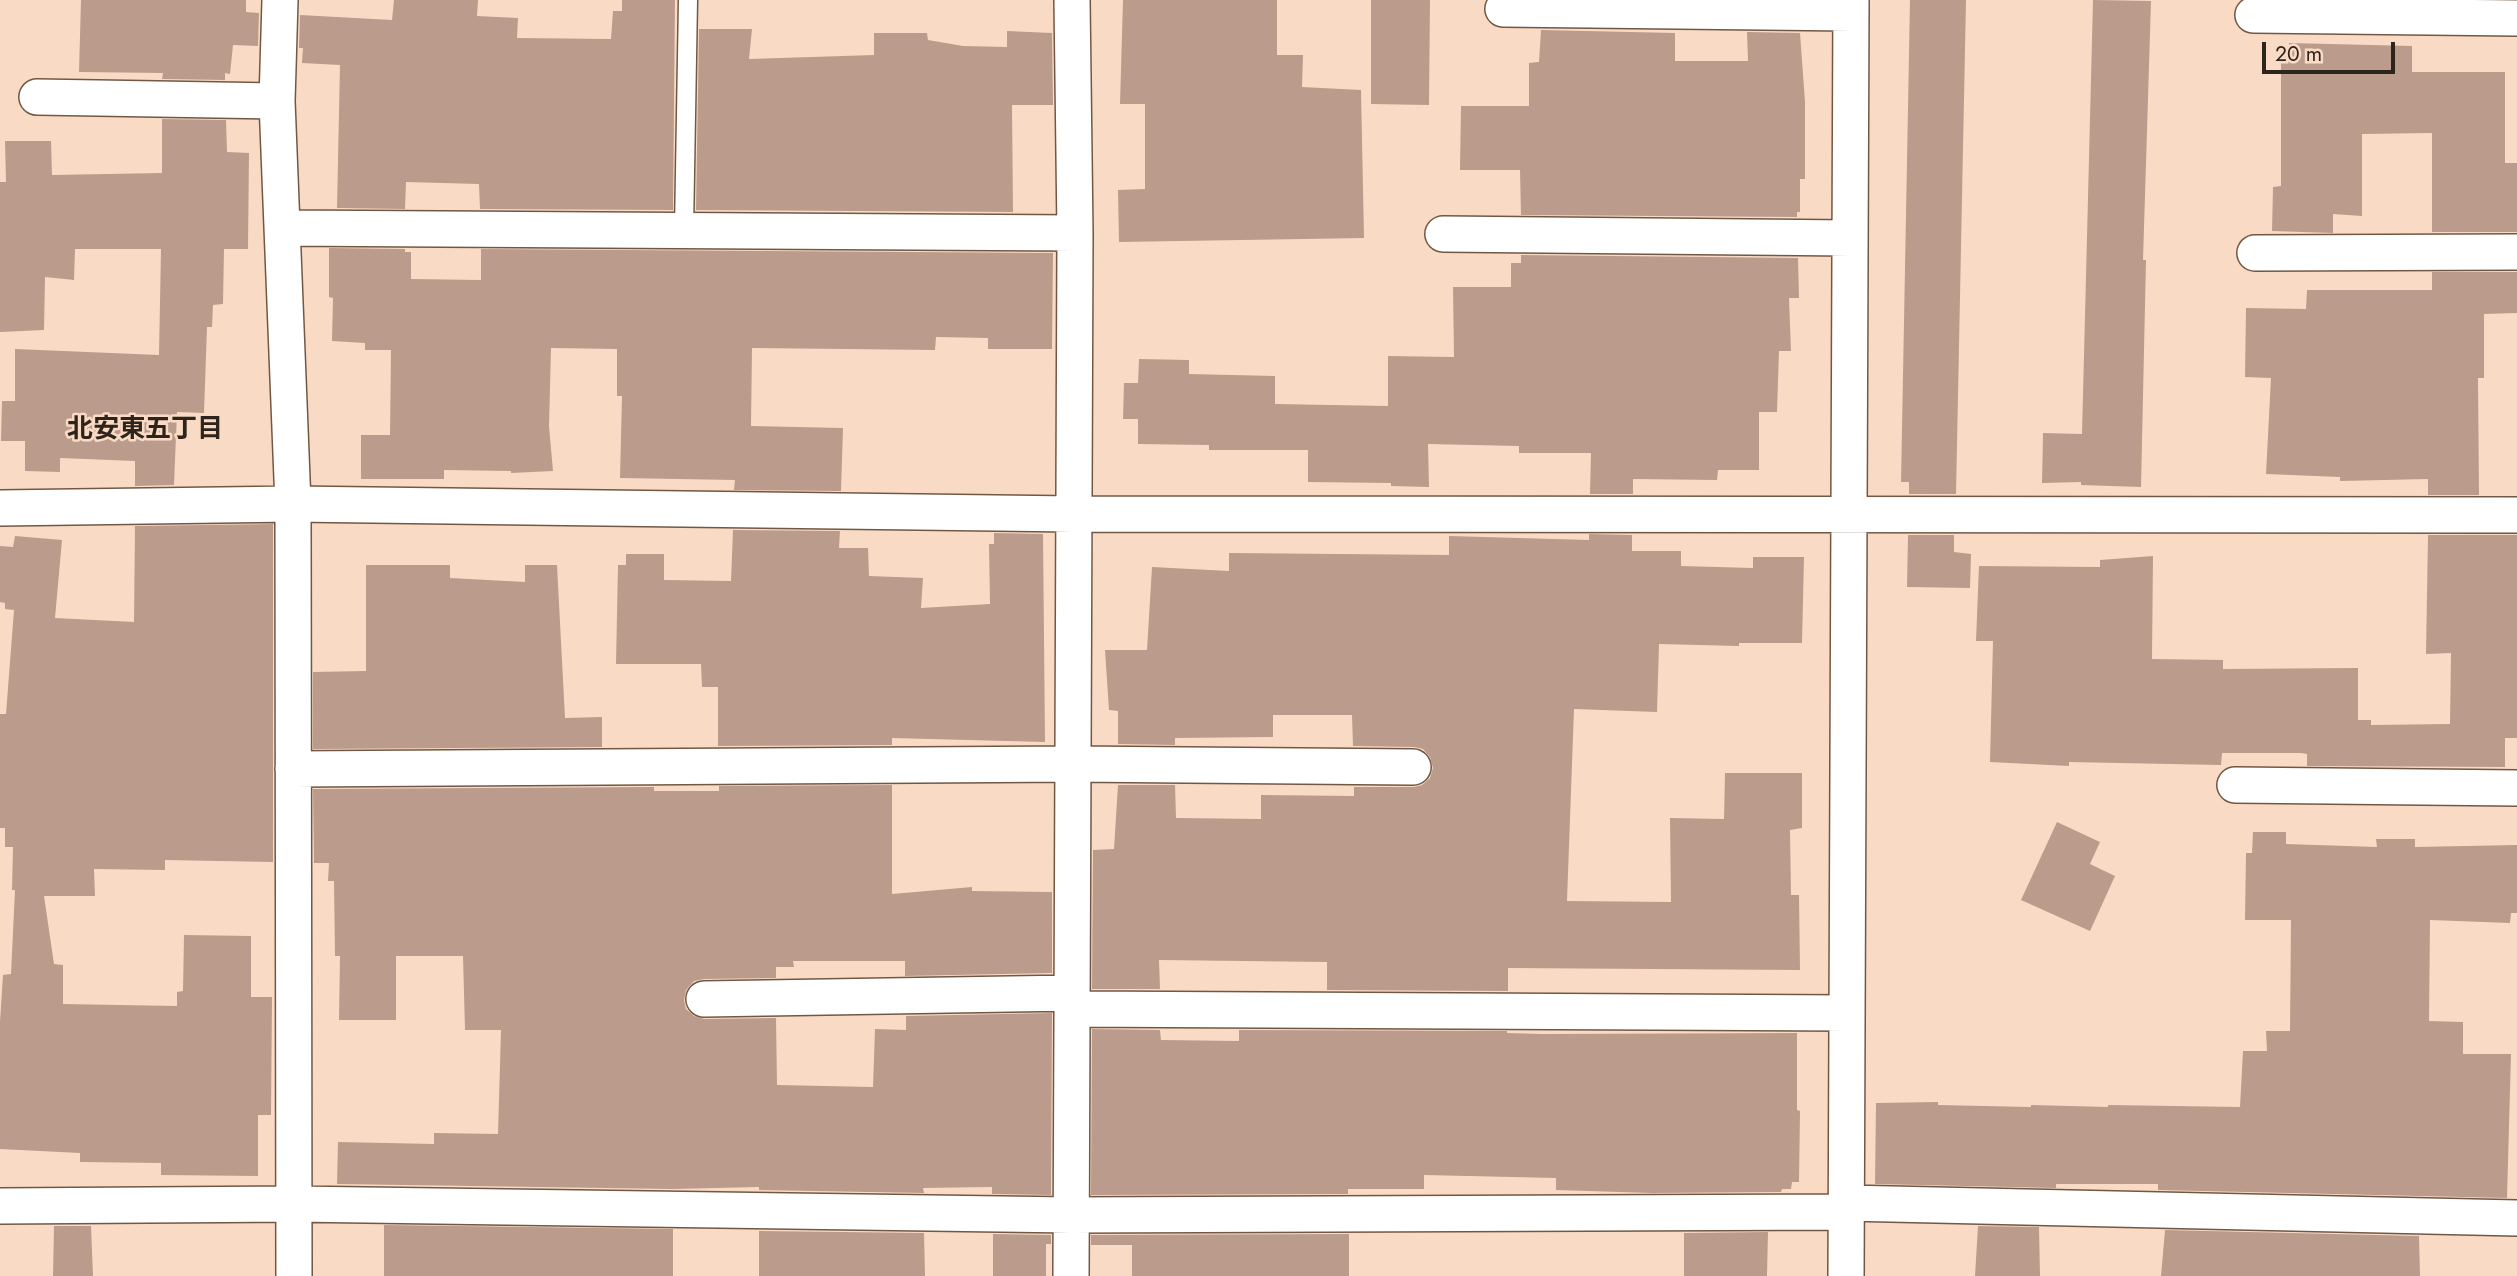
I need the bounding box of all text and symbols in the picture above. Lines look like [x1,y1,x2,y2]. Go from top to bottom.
scale bar [2265,28,2398,72]
text: 20 m [2275,39,2322,69]
district label: 北安東五丁目 [67,415,223,447]

